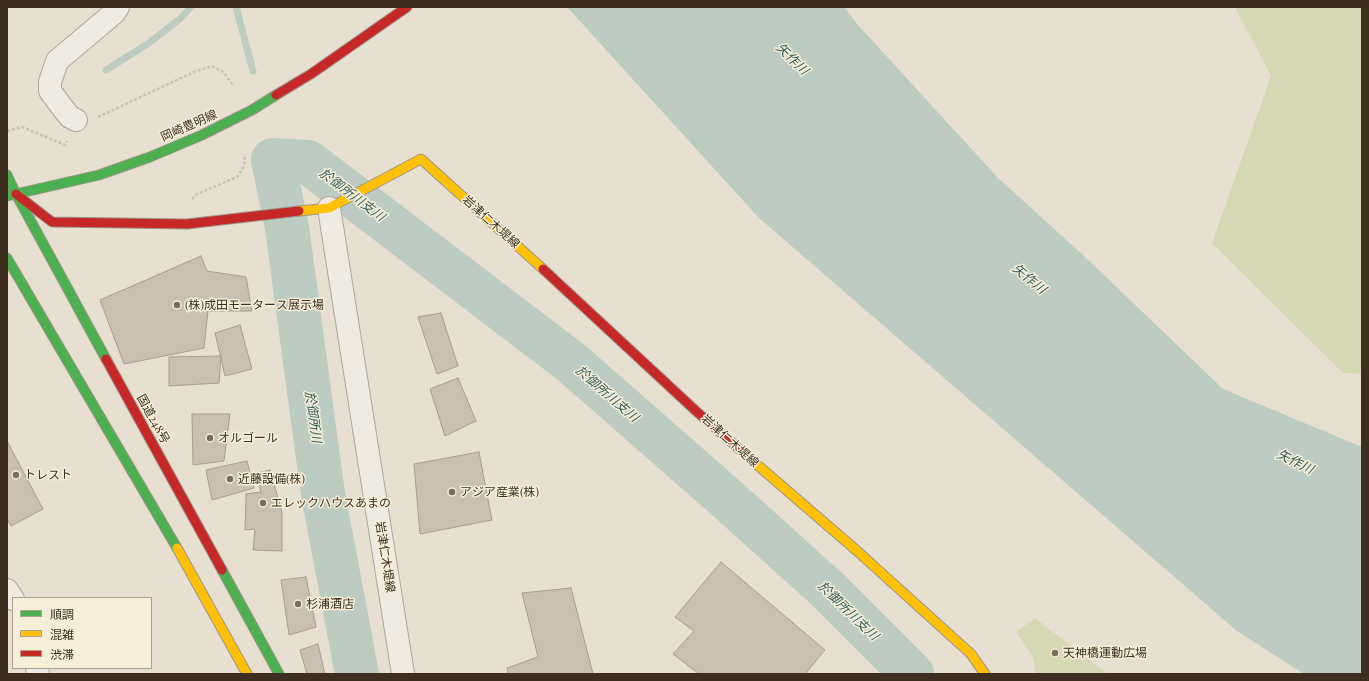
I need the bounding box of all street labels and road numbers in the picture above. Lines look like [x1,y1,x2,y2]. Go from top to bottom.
street label: 岡崎豊明線 [159,107,219,145]
street label: 岩津仁木堤線 [459,193,523,251]
street label: 国道248号 [134,392,172,446]
street label: 岩津仁木堤線 [698,412,762,470]
street label: 岩津仁木堤線 [372,520,398,594]

